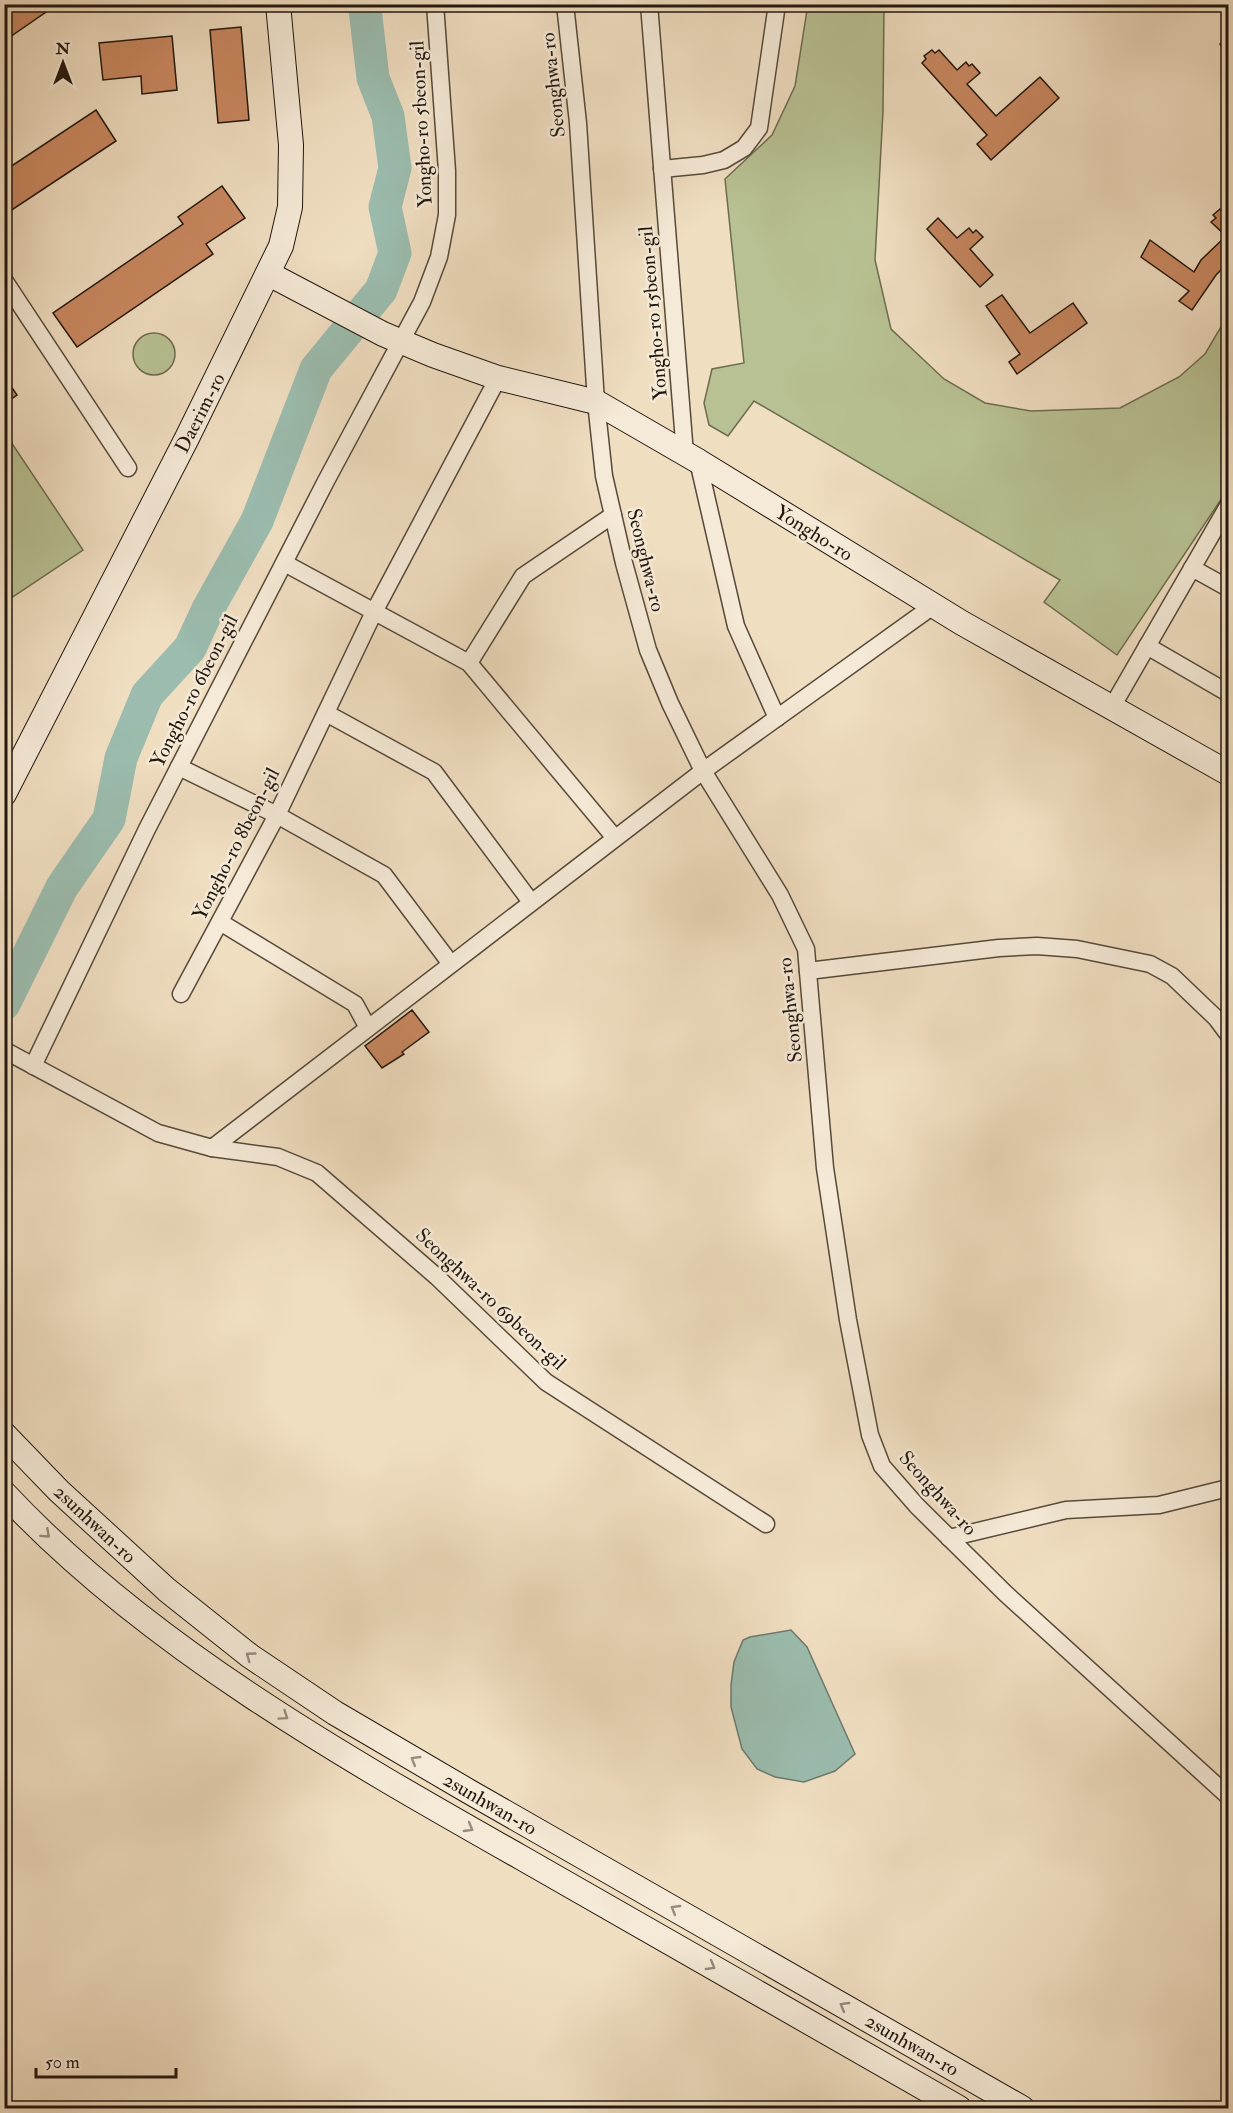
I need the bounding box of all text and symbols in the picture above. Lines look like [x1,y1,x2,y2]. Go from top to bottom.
street label: Seonghwa-ro [535,31,571,139]
north arrow [33,33,93,93]
text: N [55,39,71,59]
street label: Yongho-ro 5beon-gil [404,40,438,208]
street label: Yongho-ro 15beon-gil [633,225,673,401]
street label: Daerim-ro [169,369,231,457]
street label: Yongho-ro [770,499,858,567]
street label: Seonghwa-ro [621,506,671,614]
street label: Yongho-ro 6beon-gil [145,610,243,772]
street label: Yongho-ro 8beon-gil [187,764,285,924]
street label: Seonghwa-ro [772,956,808,1064]
street label: Seonghwa-ro 69beon-gil [410,1223,572,1375]
street label: Seonghwa-ro [893,1445,983,1541]
street label: 2sunhwan-ro [48,1479,142,1569]
one-way arrow [39,1527,50,1538]
one-way arrow [246,1652,257,1663]
one-way arrow [277,1709,288,1720]
one-way arrow [411,1755,421,1767]
street label: 2sunhwan-ro [439,1767,541,1841]
one-way arrow [462,1821,473,1832]
one-way arrow [671,1905,681,1917]
one-way arrow [705,1959,715,1970]
one-way arrow [840,2002,850,2014]
street label: 2sunhwan-ro [861,2008,963,2082]
scale bar [36,2041,176,2079]
text: 50 m [45,2051,80,2074]

